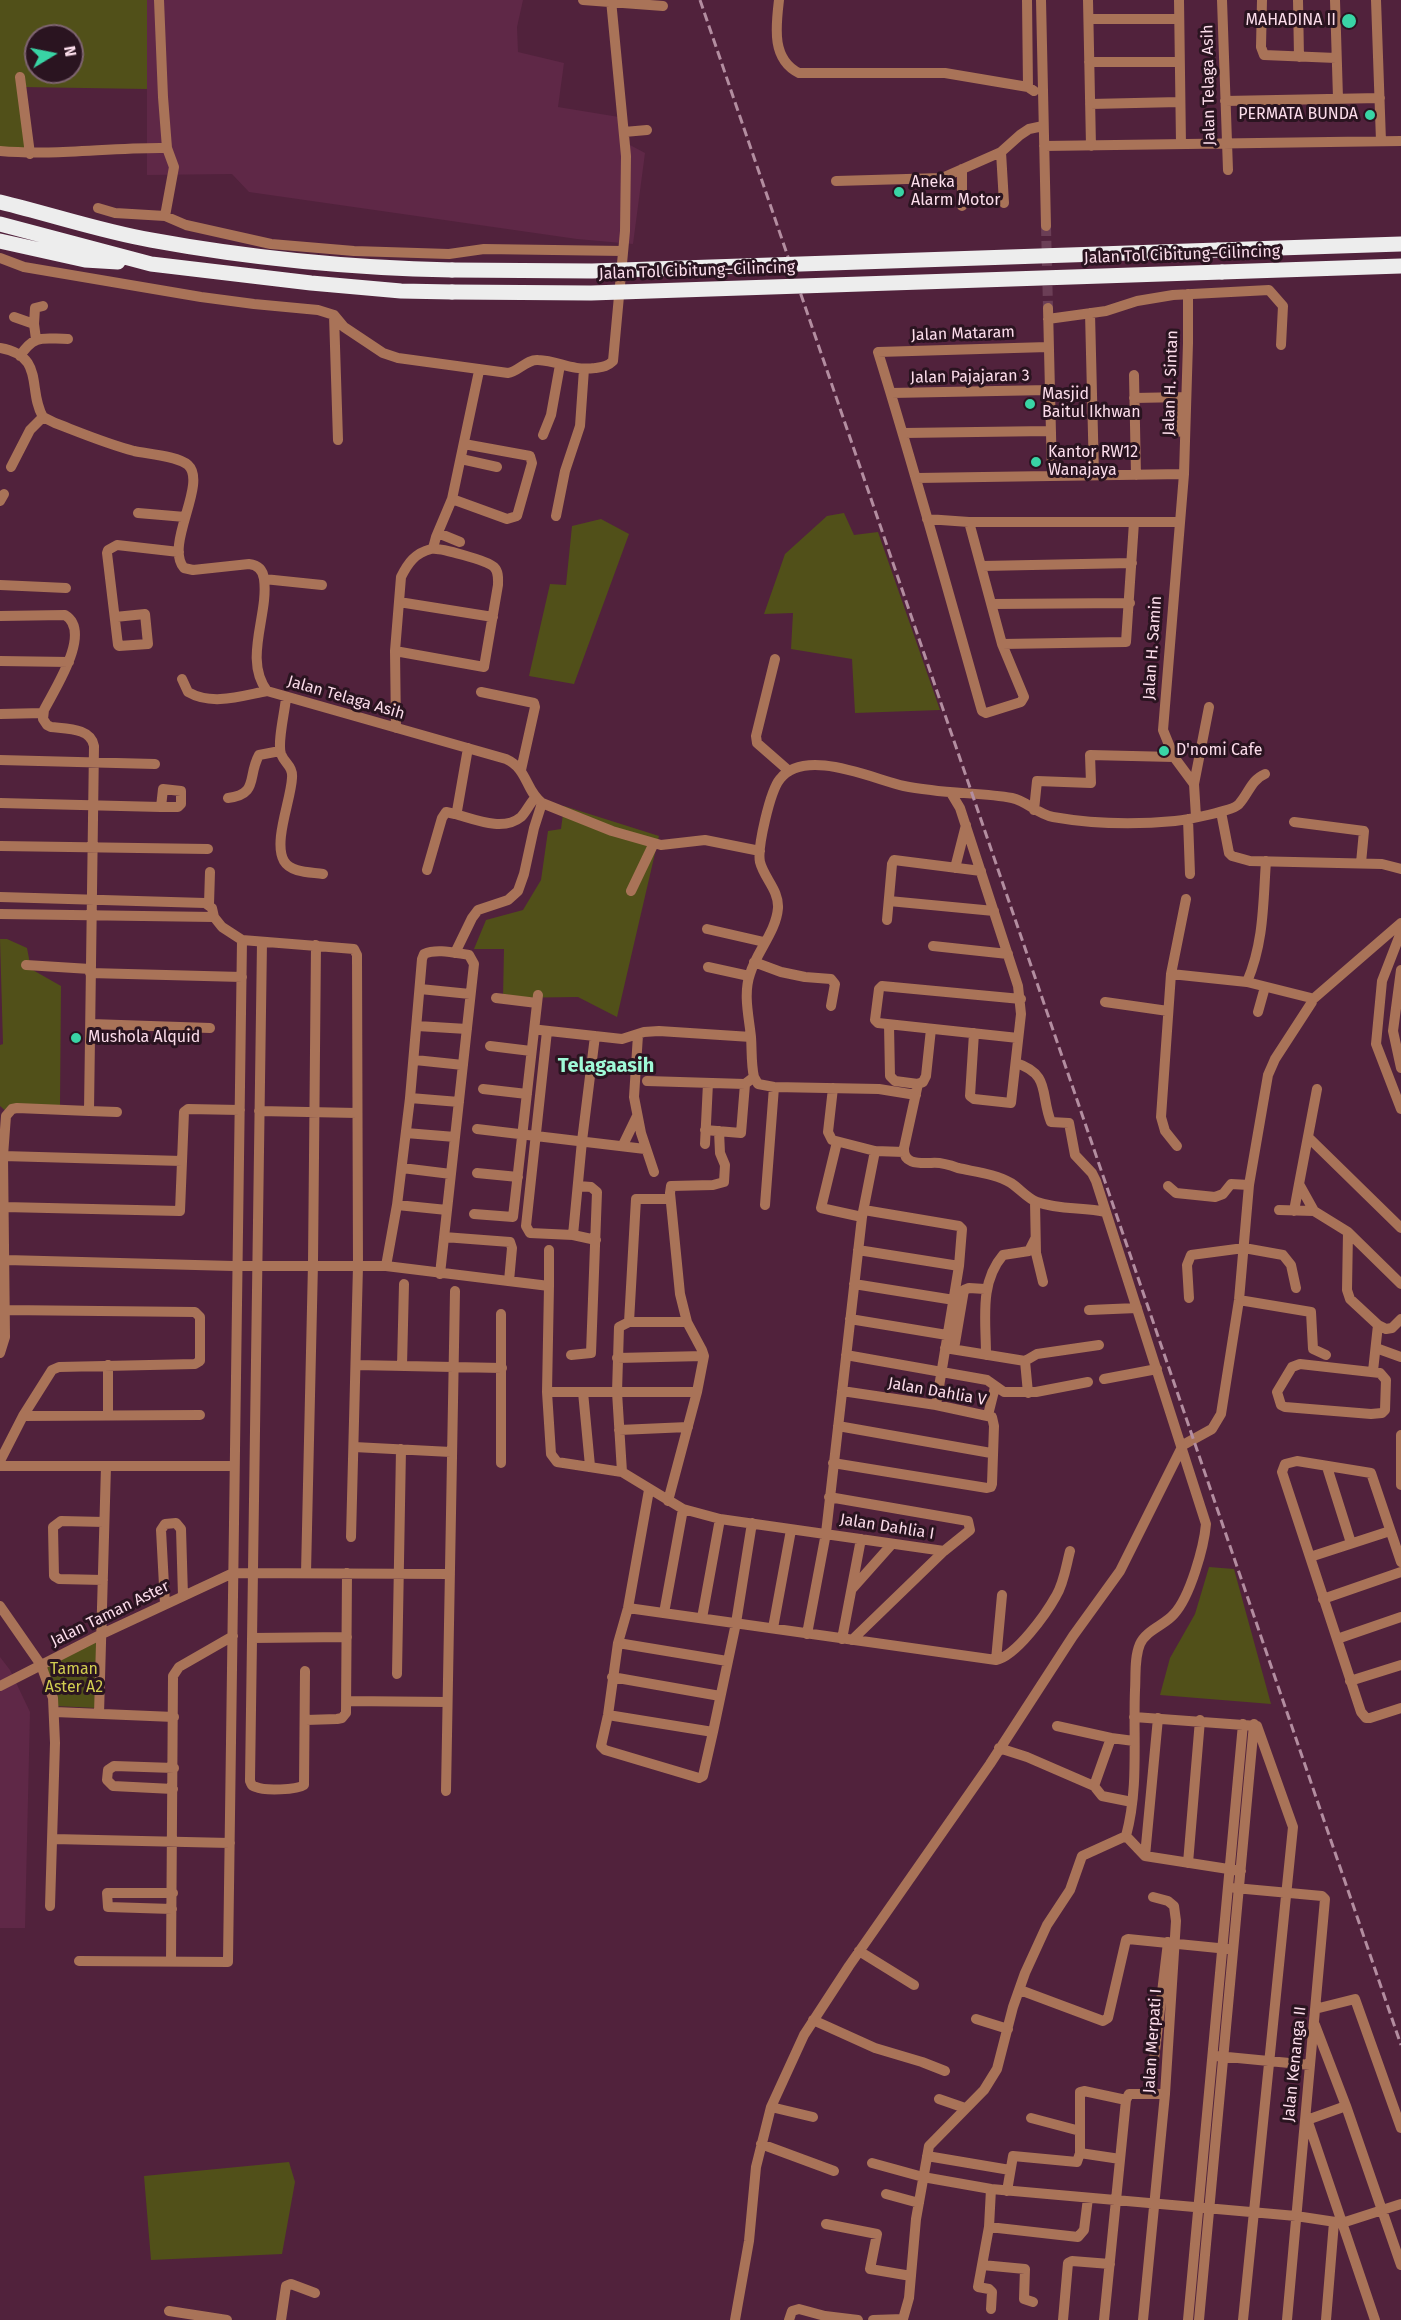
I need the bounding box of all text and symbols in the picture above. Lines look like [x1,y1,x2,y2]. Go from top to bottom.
place label: MAHADINA II [1246,11,1336,31]
marker: MAHADINA II [1340,12,1358,30]
north arrow [24,24,84,84]
street label: Jalan Telaga Asih [1198,24,1220,146]
text: N [60,44,81,58]
place label: PERMATA BUNDA [1238,105,1358,125]
marker: PERMATA BUNDA [1363,108,1377,122]
place label: Aneka Alarm Motor [911,173,1000,211]
marker: Aneka Alarm Motor [892,185,906,199]
street label: Jalan Tol Cibitung–Cilincing [1084,242,1280,268]
street label: Jalan Tol Cibitung–Cilincing [599,258,795,284]
street label: Jalan Mataram [911,323,1015,345]
street label: Jalan H. Sintan [1160,330,1182,436]
street label: Jalan Pajajaran 3 [910,366,1030,388]
place label: Masjid Baitul Ikhwan [1042,385,1141,423]
marker: Masjid Baitul Ikhwan [1023,397,1037,411]
place label: Kantor RW12 Wanajaya [1048,443,1138,481]
marker: Kantor RW12 Wanajaya [1029,455,1043,469]
street label: Jalan H. Samin [1140,595,1166,701]
street label: Jalan Telaga Asih [285,672,407,724]
place label: D'nomi Cafe [1176,741,1262,761]
marker: D'nomi Cafe [1157,744,1171,758]
place label: Mushola Alquid [88,1028,200,1048]
marker: Mushola Alquid [69,1031,83,1045]
district label: Telagaasih [558,1054,654,1078]
street label: Jalan Dahlia V [886,1374,988,1410]
street label: Jalan Dahlia I [838,1510,936,1544]
street label: Jalan Taman Aster [48,1577,172,1651]
park label: Taman Aster A2 [45,1660,103,1698]
street label: Jalan Merpati I [1140,1988,1166,2094]
street label: Jalan Kenanga II [1279,2005,1311,2123]

